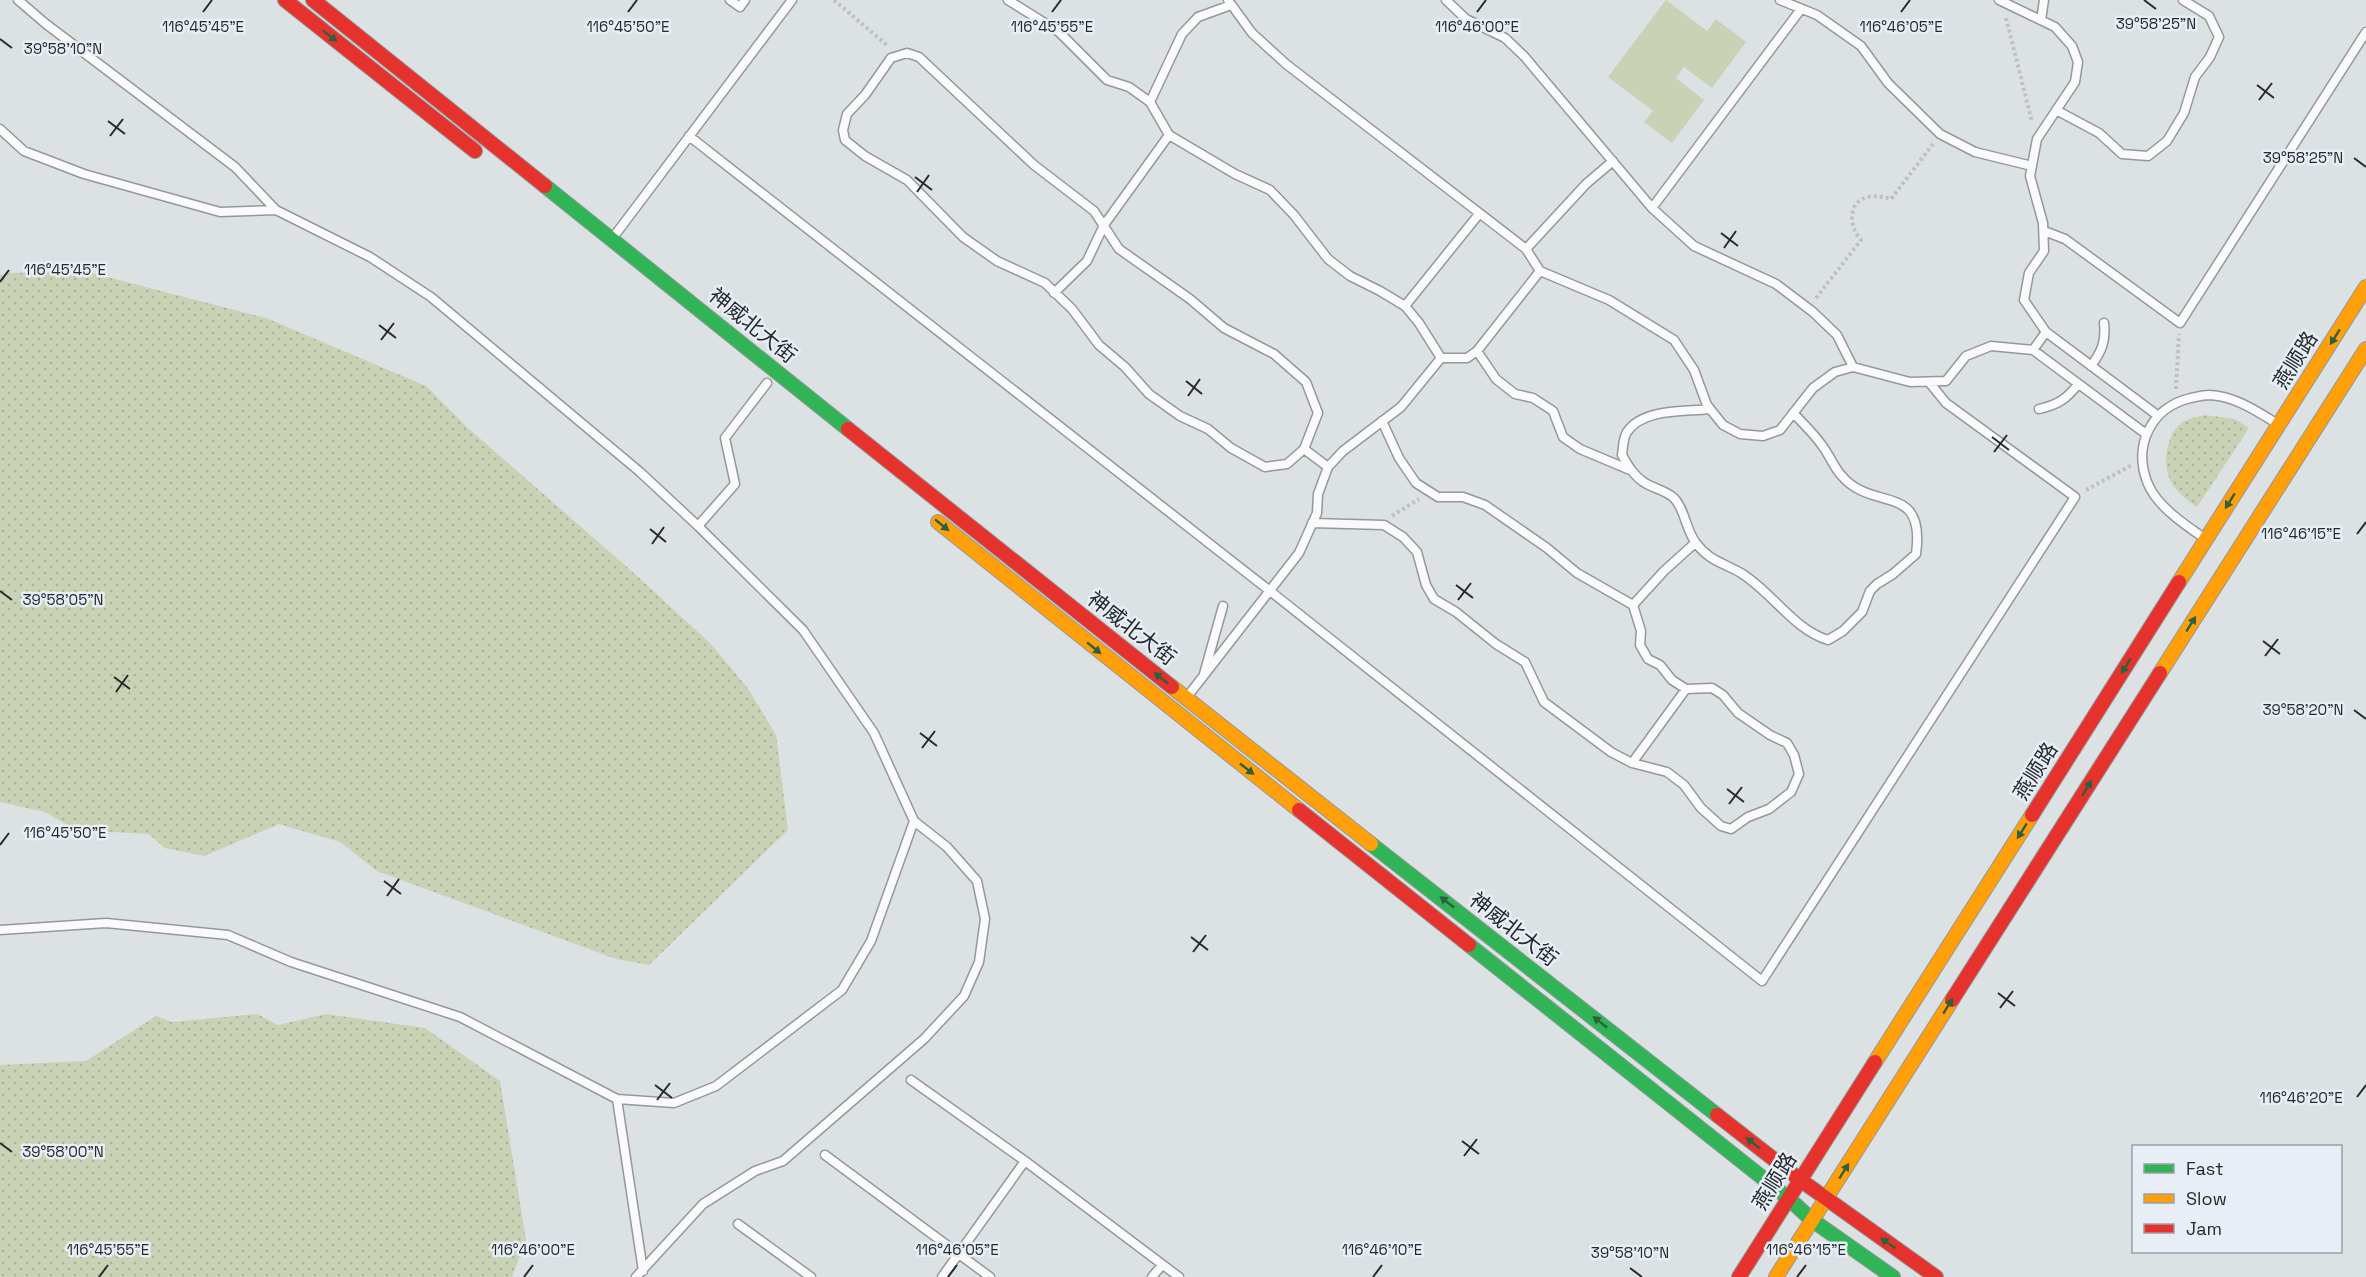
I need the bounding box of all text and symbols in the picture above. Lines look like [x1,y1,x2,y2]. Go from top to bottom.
text: 39°58'25"N [2116,14,2196,33]
text: 116°45'45"E [162,17,244,36]
text: 116°45'50"E [587,17,669,36]
text: 116°45'55"E [1011,17,1093,36]
text: 116°46'00"E [1435,17,1519,36]
text: 116°46'05"E [1859,17,1943,36]
one-way arrow [323,30,338,42]
text: 39°58'10"N [24,39,102,58]
text: 39°58'25"N [2263,148,2343,167]
text: 116°45'45"E [24,260,106,279]
street label: 神威北大街 [704,281,802,369]
street label: 燕顺路 [2267,326,2323,394]
one-way arrow [2329,328,2340,345]
one-way arrow [2225,493,2236,509]
one-way arrow [934,518,949,531]
text: 116°46'15"E [2261,524,2341,543]
street label: 神威北大街 [1082,585,1182,671]
text: 39°58'05"N [23,590,104,609]
one-way arrow [2186,616,2197,632]
one-way arrow [1086,641,1101,653]
one-way arrow [2121,658,2132,674]
one-way arrow [1153,671,1169,684]
text: 39°58'20"N [2262,700,2344,719]
street label: 燕顺路 [2007,737,2063,805]
one-way arrow [1239,762,1254,774]
one-way arrow [2081,780,2092,797]
text: 116°45'50"E [24,823,106,842]
one-way arrow [2016,823,2027,839]
street label: 神威北大街 [1464,886,1564,972]
one-way arrow [1439,896,1455,908]
one-way arrow [1943,998,1954,1014]
one-way arrow [1592,1016,1608,1029]
text: 116°46'20"E [2259,1088,2343,1107]
one-way arrow [1746,1137,1761,1149]
text: 39°58'00"N [22,1142,104,1161]
legend [2132,1145,2342,1253]
street label: 燕顺路 [1746,1147,1802,1215]
text: Fast [2186,1157,2223,1180]
one-way arrow [1838,1163,1849,1179]
text: Slow [2186,1187,2227,1210]
text: Jam [2186,1217,2222,1240]
one-way arrow [1880,1237,1896,1249]
text: 116°45'55"E [67,1240,149,1259]
text: 116°46'00"E [491,1240,575,1259]
text: 116°46'05"E [915,1240,999,1259]
text: 116°46'10"E [1342,1240,1422,1259]
text: 116°46'15"E [1766,1240,1846,1259]
text: 39°58'10"N [1591,1243,1669,1262]

